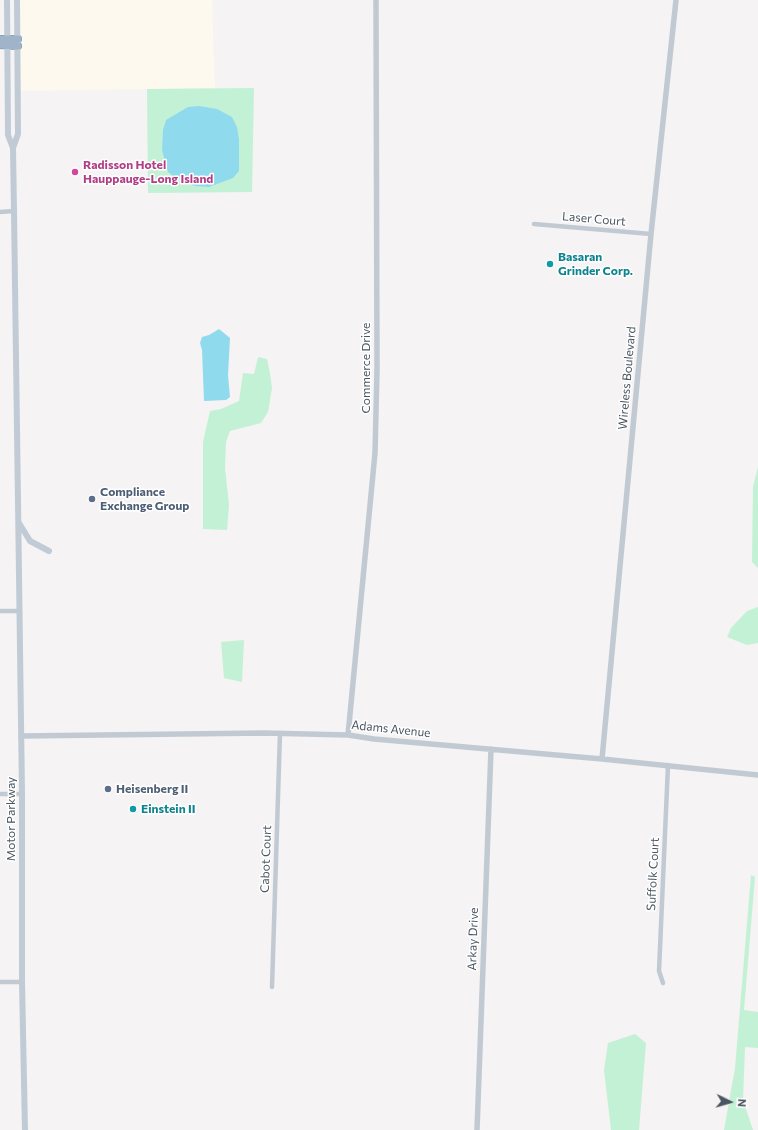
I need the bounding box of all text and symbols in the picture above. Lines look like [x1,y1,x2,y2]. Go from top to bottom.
place label: Radisson Hotel Hauppauge-Long Island [83,158,213,186]
marker: Radisson Hotel Hauppauge-Long Island [70,167,80,177]
street label: Laser Court [562,209,626,229]
place label: Basaran Grinder Corp. [558,250,633,278]
marker: Basaran Grinder Corp. [545,259,555,269]
street label: Commerce Drive [359,323,373,413]
street label: Wireless Boulevard [615,326,639,430]
place label: Compliance Exchange Group [100,485,189,513]
marker: Compliance Exchange Group [87,494,97,504]
street label: Adams Avenue [351,718,431,740]
street label: Motor Parkway [4,777,18,861]
place label: Heisenberg II [116,782,188,796]
marker: Heisenberg II [103,784,113,794]
place label: Einstein II [141,802,195,816]
marker: Einstein II [128,804,138,814]
street label: Cabot Court [258,825,274,893]
street label: Suffolk Court [644,837,662,911]
street label: Arkay Drive [465,907,481,971]
north arrow [710,1082,750,1122]
text: N [736,1098,749,1108]

